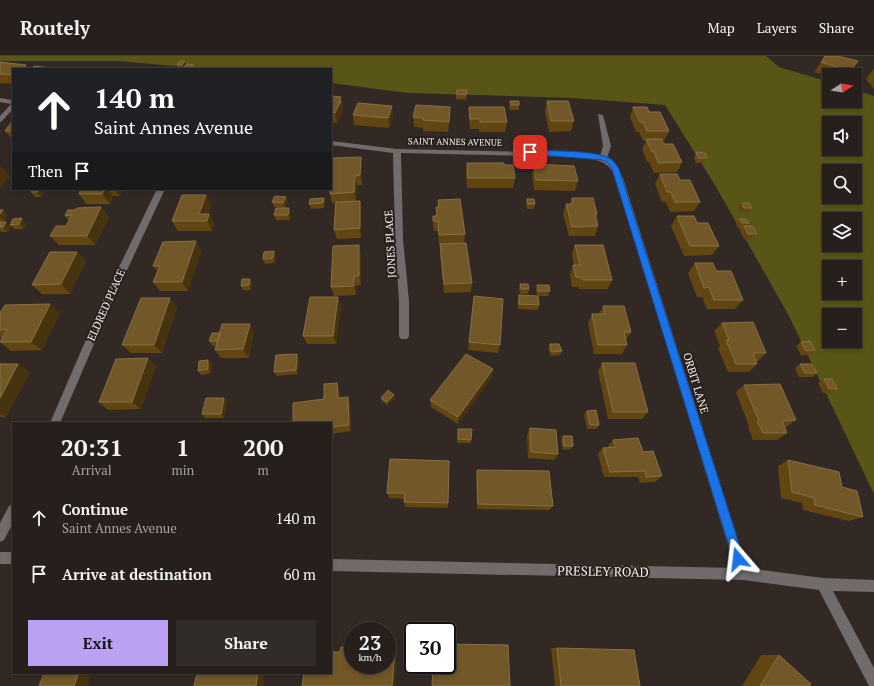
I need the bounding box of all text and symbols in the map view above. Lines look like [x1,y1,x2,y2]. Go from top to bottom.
text: Routely [20,15,90,40]
text: Map [708,18,735,37]
text: Layers [757,18,797,37]
text: Share [819,18,854,37]
north arrow [822,68,862,108]
map controls [822,68,862,348]
text: 140 m [94,79,175,116]
icon: ahead [28,84,80,136]
text: Saint Annes Avenue [94,115,253,139]
button: sound [822,116,862,156]
street label: SAINT ANNES AVENUE [408,135,502,149]
pin [513,135,547,169]
icon: arrive [519,141,541,163]
icon: arrive [71,160,93,182]
text: Then [28,161,63,181]
button: search [822,164,862,204]
street label: JONES PLACE [381,210,399,278]
button: layers [822,212,862,252]
button: + [822,260,862,300]
street label: ELDRED PLACE [84,267,128,343]
button: − [822,308,862,348]
street label: ORBIT LANE [680,351,712,415]
text: 20:31 [60,431,123,463]
text: 1 [176,431,190,463]
text: 200 [243,431,283,463]
text: Arrival [72,461,112,479]
text: min [171,461,194,479]
text: m [258,461,269,479]
text: Continue [62,499,128,519]
icon: ahead [28,507,50,529]
text: 140 m [275,508,316,528]
text: Saint Annes Avenue [62,519,177,537]
position arrow [717,538,759,580]
street label: PRESLEY ROAD [557,561,649,581]
icon: arrive [28,563,50,585]
text: Arrive at destination [62,564,212,584]
text: 60 m [283,564,316,584]
button: Exit [28,620,168,666]
button: Share [176,620,316,666]
speed limit sign: 30 [404,622,456,674]
text: 23 [359,629,381,656]
text: km/h [358,651,382,664]

